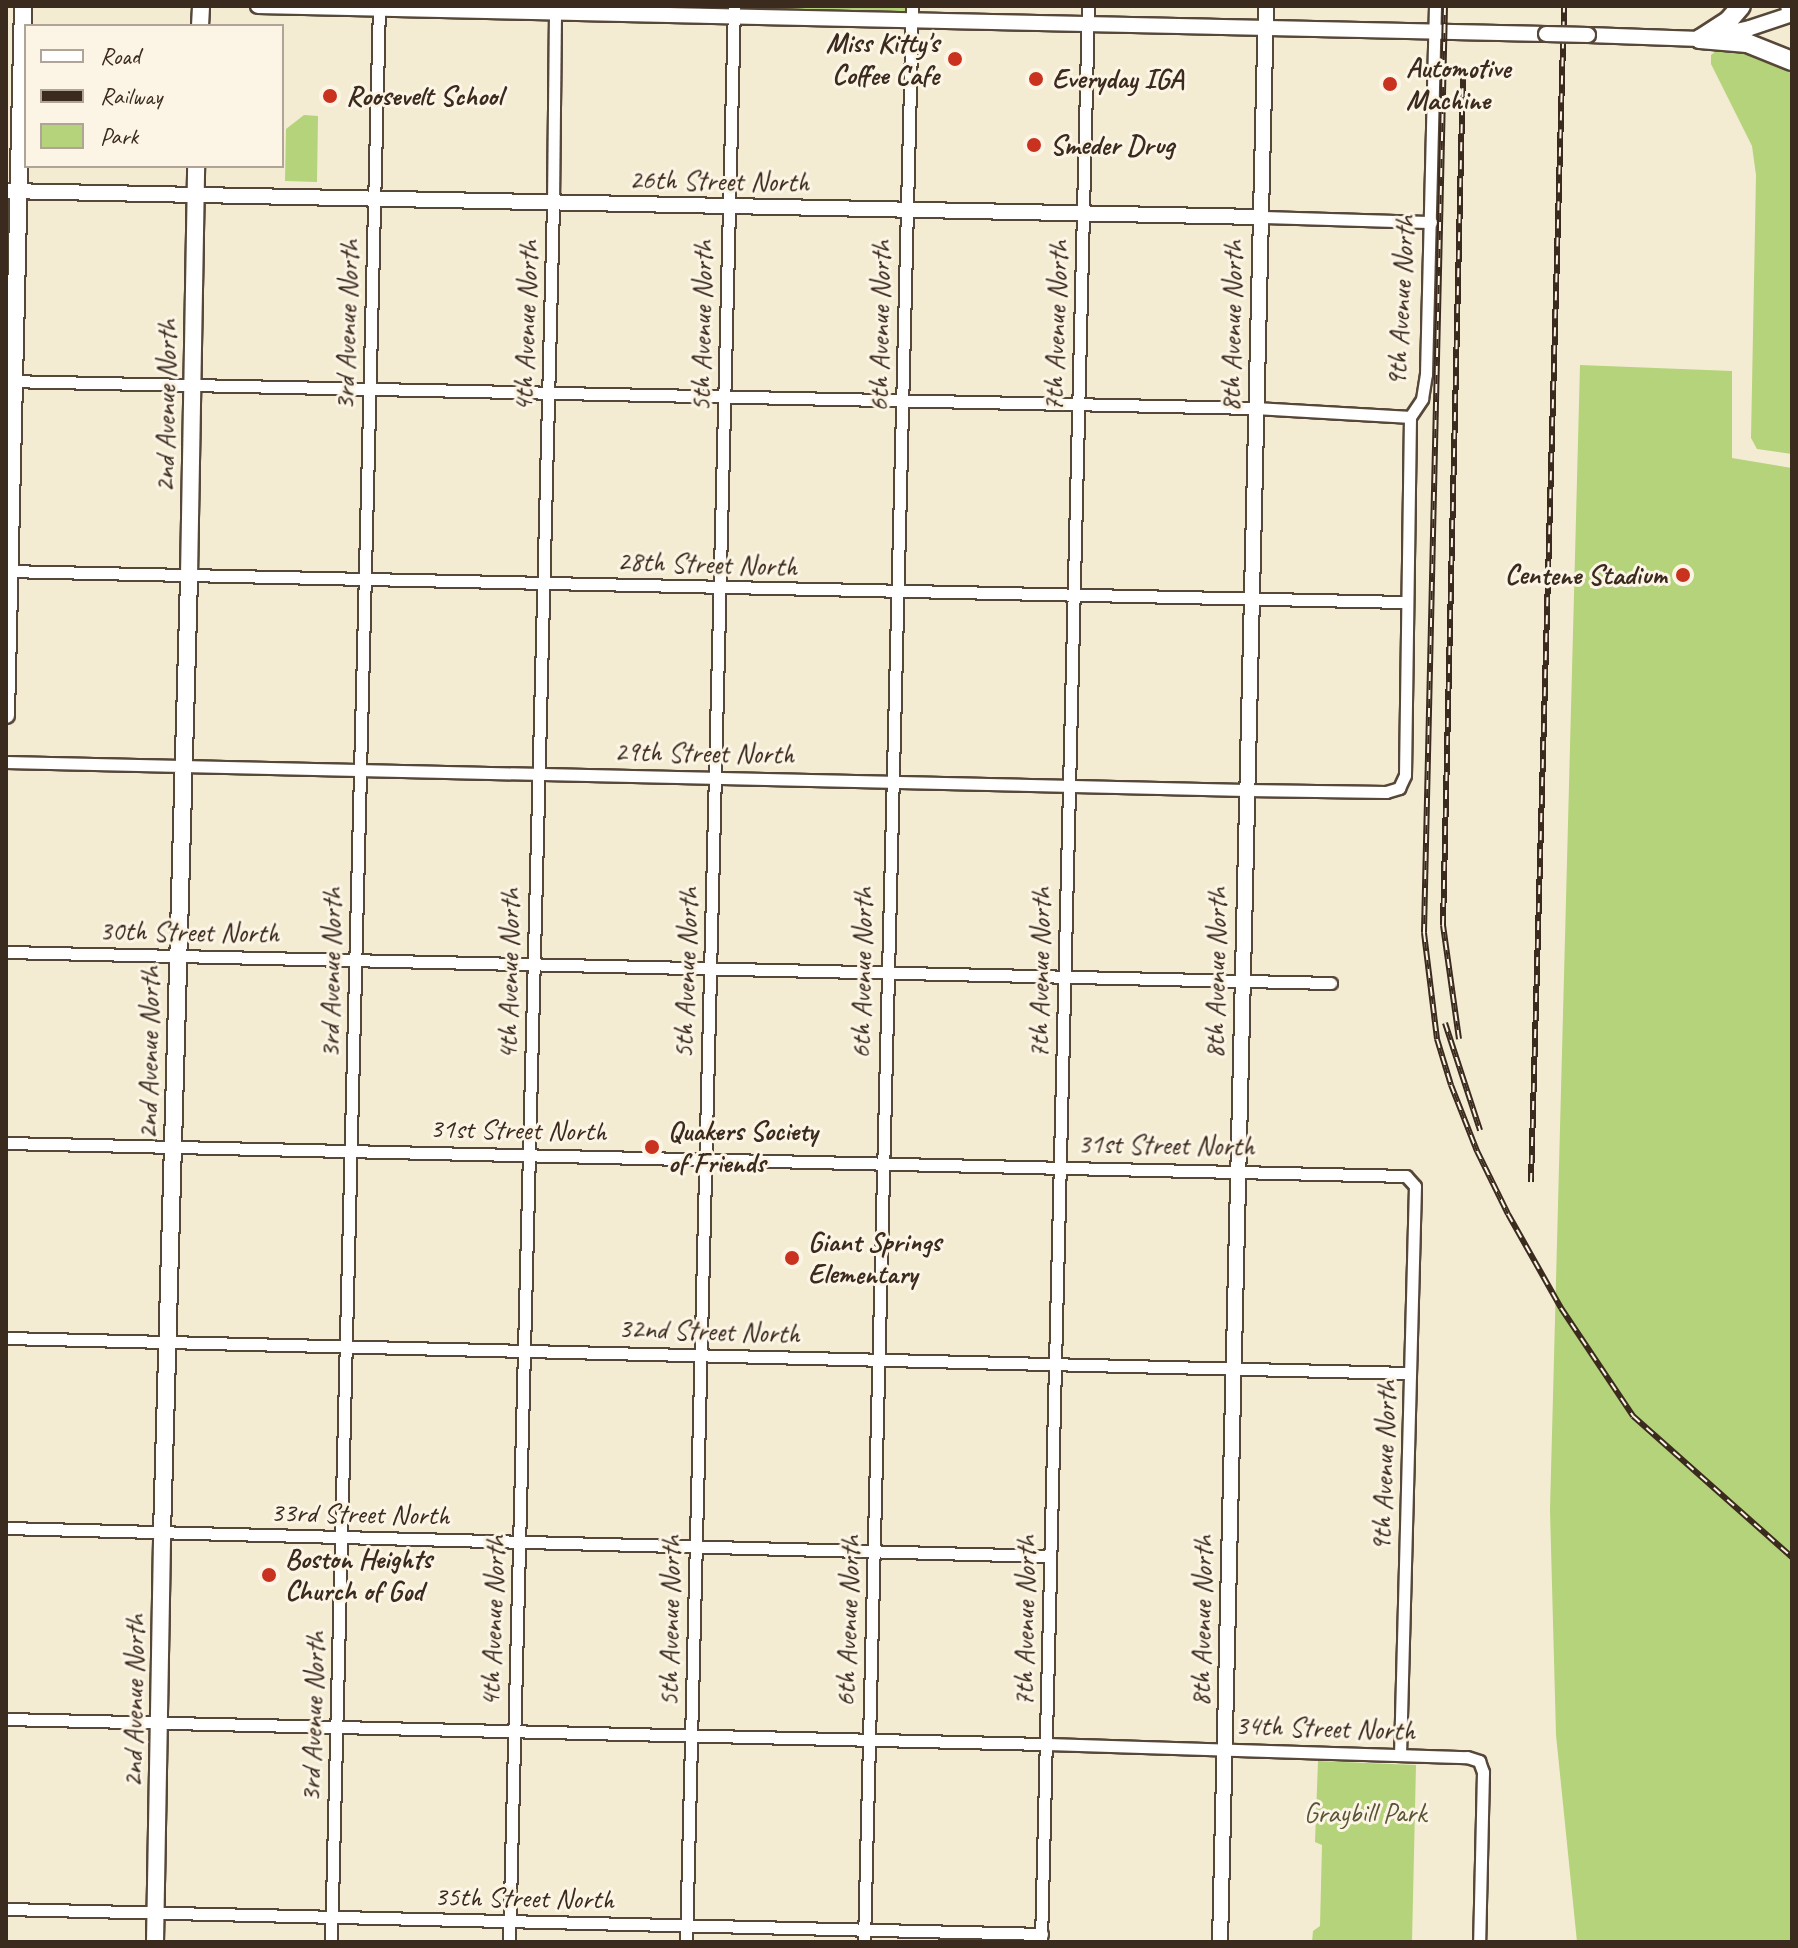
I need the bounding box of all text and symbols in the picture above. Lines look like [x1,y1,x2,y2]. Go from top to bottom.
legend [24,24,284,168]
place label: Miss Kitty's Coffee Cafe [825,26,939,92]
text: Road [100,41,140,71]
marker: Miss Kitty's Coffee Cafe [946,50,964,68]
place label: Automotive Machine [1406,51,1511,117]
place label: Everyday IGA [1052,62,1183,96]
marker: Everyday IGA [1027,70,1045,88]
marker: Automotive Machine [1381,75,1399,93]
place label: Roosevelt School [346,79,502,113]
text: Railway [100,81,162,111]
marker: Roosevelt School [321,87,339,105]
text: Park [100,121,138,151]
place label: Smeder Drug [1050,128,1174,162]
marker: Smeder Drug [1025,136,1043,154]
street label: 26th Street North [629,163,809,199]
street label: 9th Avenue North [1380,215,1422,387]
street label: 3rd Avenue North [327,239,367,411]
street label: 4th Avenue North [506,240,546,412]
street label: 5th Avenue North [684,240,720,412]
street label: 6th Avenue North [862,240,898,412]
street label: 7th Avenue North [1036,240,1076,412]
street label: 8th Avenue North [1214,240,1250,412]
street label: 2nd Avenue North [148,319,184,493]
street label: 28th Street North [616,544,798,584]
place label: Centene Stadium [1505,558,1667,592]
marker: Centene Stadium [1674,566,1692,584]
street label: 29th Street North [614,735,794,771]
street label: 5th Avenue North [666,887,706,1059]
street label: 6th Avenue North [844,887,880,1059]
street label: 7th Avenue North [1022,887,1058,1059]
street label: 8th Avenue North [1198,887,1234,1059]
street label: 3rd Avenue North [313,888,349,1058]
street label: 4th Avenue North [491,888,527,1060]
street label: 30th Street North [99,914,279,950]
street label: 2nd Avenue North [131,966,167,1140]
street label: 31st Street North [429,1112,607,1148]
place label: Quakers Society of Friends [668,1114,818,1180]
street label: 31st Street North [1077,1127,1255,1163]
marker: Quakers Society of Friends [643,1138,661,1156]
place label: Giant Springs Elementary [808,1225,941,1291]
marker: Giant Springs Elementary [783,1249,801,1267]
street label: 32nd Street North [617,1311,801,1351]
street label: 9th Avenue North [1364,1380,1404,1552]
street label: 33rd Street North [270,1496,450,1532]
street label: 4th Avenue North [473,1535,513,1707]
street label: 5th Avenue North [652,1535,688,1707]
street label: 6th Avenue North [828,1535,868,1707]
street label: 7th Avenue North [1007,1535,1043,1707]
street label: 8th Avenue North [1184,1535,1220,1707]
place label: Boston Heights Church of God [285,1542,432,1608]
marker: Boston Heights Church of God [260,1566,278,1584]
street label: 2nd Avenue North [116,1614,152,1788]
street label: 3rd Avenue North [293,1631,333,1803]
street label: 34th Street North [1234,1708,1416,1748]
park label: Graybill Park [1303,1796,1427,1830]
street label: 35th Street North [434,1880,614,1916]

